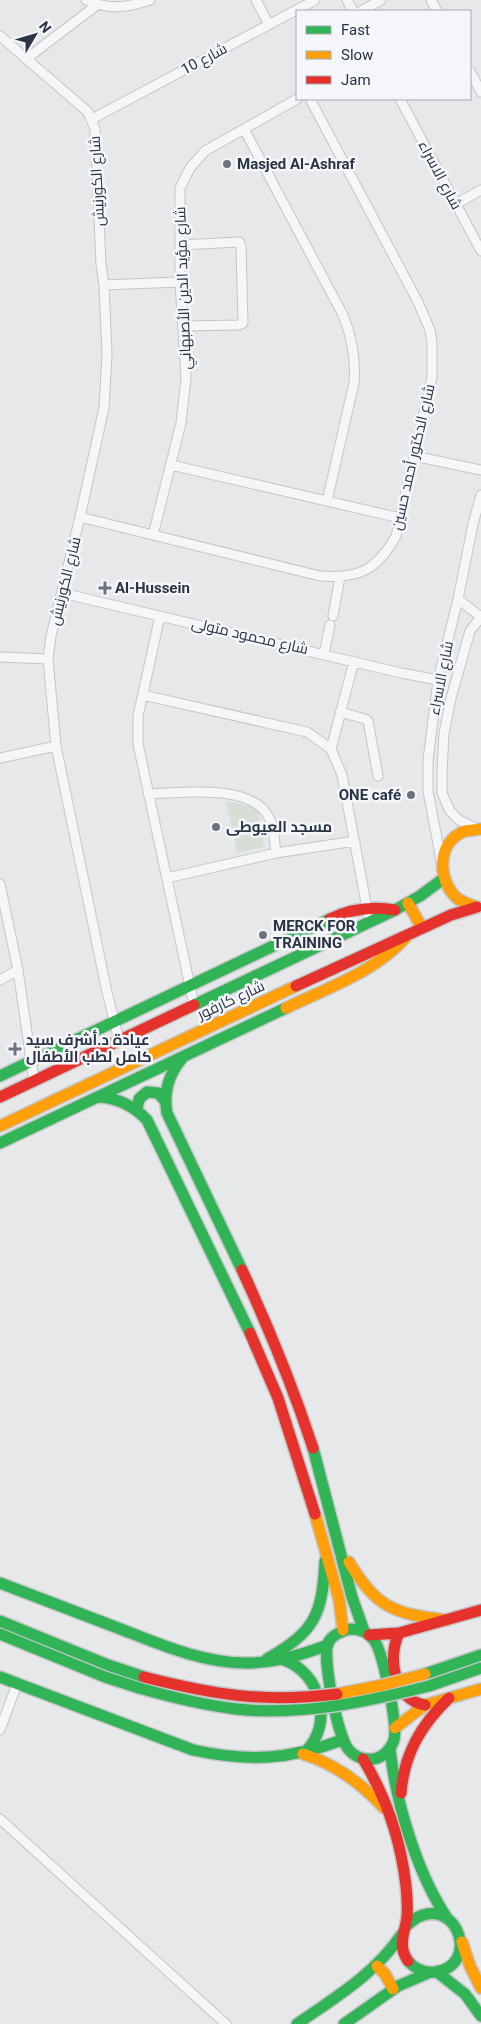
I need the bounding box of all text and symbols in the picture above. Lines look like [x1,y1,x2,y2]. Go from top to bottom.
north arrow [10,10,60,60]
legend [296,10,471,100]
text: N [36,18,55,36]
text: Fast [341,21,370,39]
street label: شارع 10 [178,39,231,80]
text: Slow [341,46,373,64]
text: Jam [341,71,371,89]
street label: شارع الكورنيش [86,135,110,227]
street label: شارع الاسراء [413,138,466,213]
place label: Masjed Al-Ashraf [237,155,355,173]
marker: Masjed Al-Ashraf [221,158,233,170]
street label: شارع مؤيد الدين الأصبهاني [171,206,198,370]
street label: شارع الدكتور أحمد حسين [386,382,441,532]
street label: شارع الكورنيش [45,535,87,628]
place label: Al-Hussein [115,579,190,597]
marker: Al-Hussein [99,582,111,594]
street label: شارع محمود متولى [189,614,310,660]
street label: شارع الاسراء [425,639,459,717]
place label: ONE café [339,786,401,804]
marker: ONE café [405,789,417,801]
place label: مسجد العيوطى [226,818,332,836]
marker: مسجد العيوطى [210,821,222,833]
place label: MERCK FOR TRAINING [273,917,356,952]
marker: MERCK FOR TRAINING [257,929,269,941]
street label: شارع كارفور [194,977,268,1026]
place label: عيادة د.أشرف سيد كامل لطب الأطفال [26,1030,152,1066]
marker: عيادة د.أشرف سيد كامل لطب الأطفال [8,1042,22,1056]

